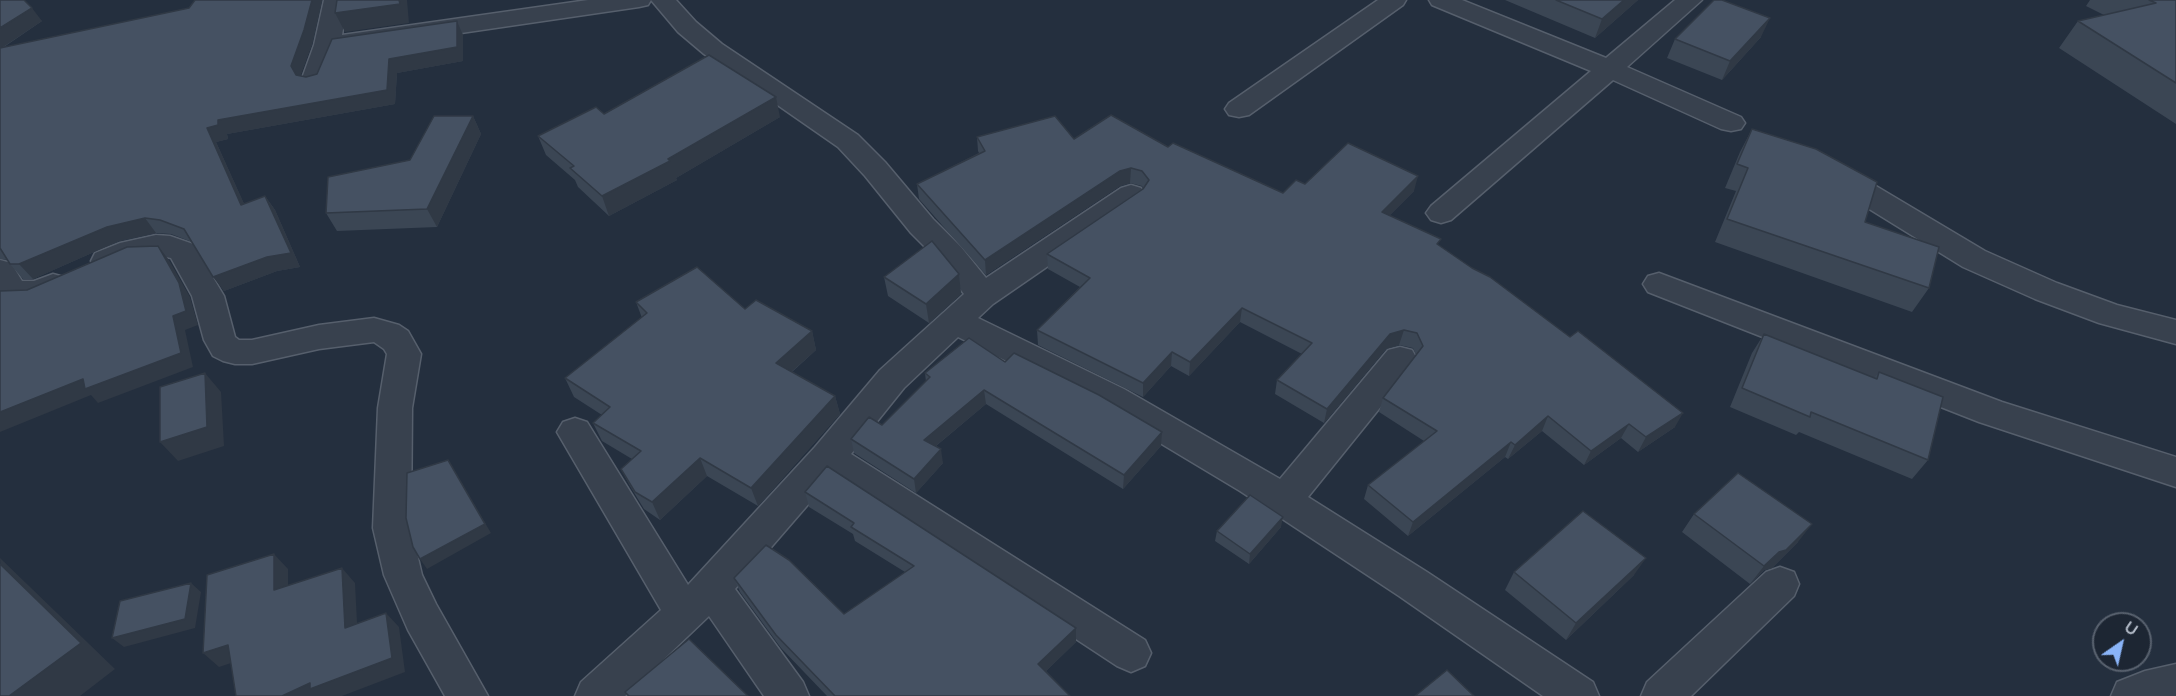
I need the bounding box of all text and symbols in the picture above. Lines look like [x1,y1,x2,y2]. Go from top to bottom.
north arrow [2092,612,2152,672]
text: U [2120,617,2142,640]

